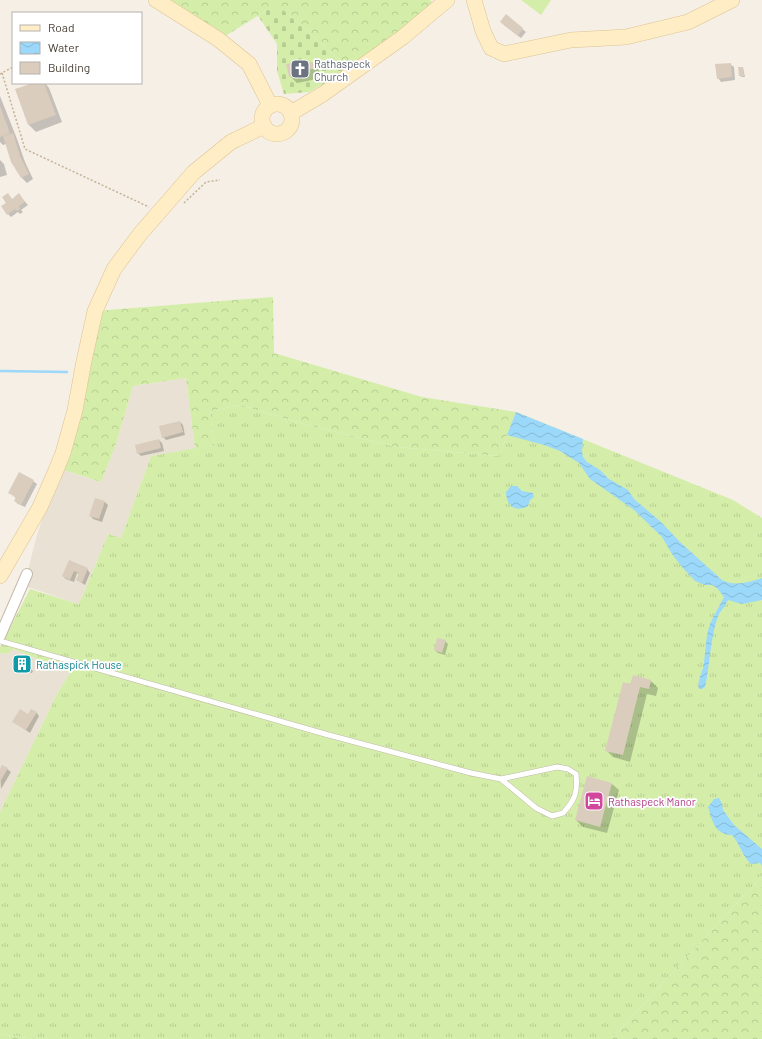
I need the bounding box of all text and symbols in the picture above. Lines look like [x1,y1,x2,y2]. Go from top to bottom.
legend [12,12,142,84]
text: Road [48,20,75,34]
text: Water [48,40,80,54]
place label: Rathaspeck Church [314,57,371,83]
church icon: Rathaspeck Church [289,58,311,80]
text: Building [48,60,90,74]
building icon: Rathaspick House [11,653,33,675]
place label: Rathaspick House [36,658,122,671]
hotel icon: Rathaspeck Manor [583,790,605,812]
place label: Rathaspeck Manor [608,795,696,808]

